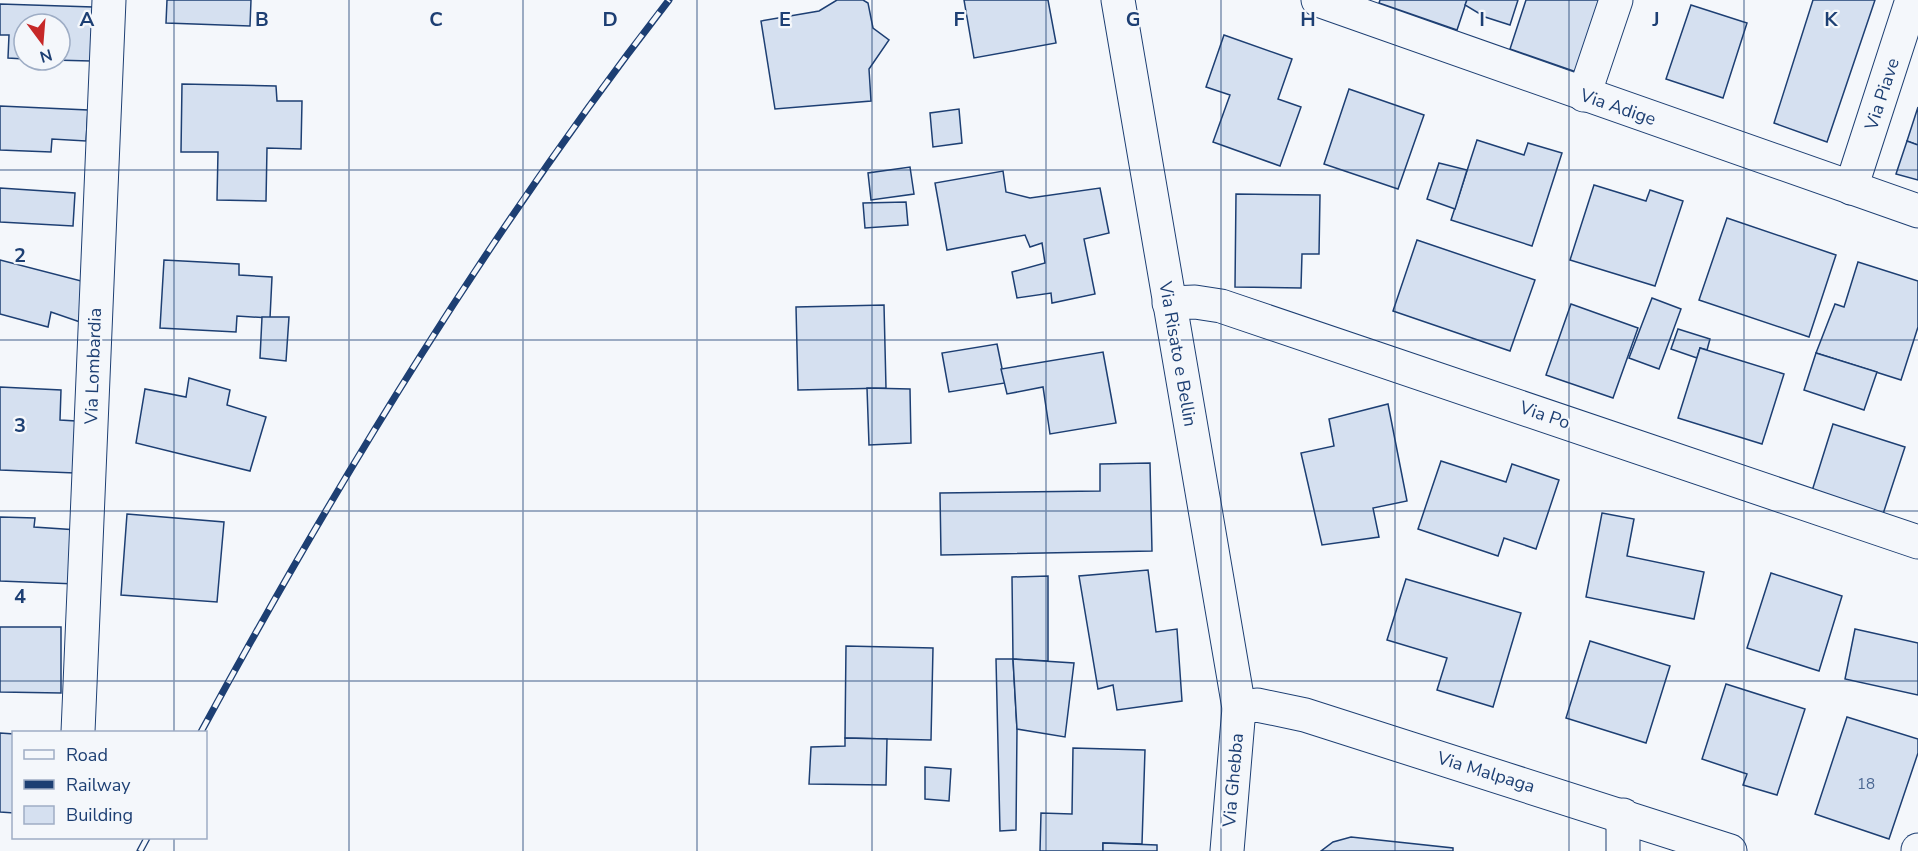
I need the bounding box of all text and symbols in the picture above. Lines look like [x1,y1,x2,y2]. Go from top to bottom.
text: A [80,6,95,33]
text: B [255,6,269,33]
text: C [429,6,443,33]
text: D [602,6,618,33]
text: E [779,6,791,33]
text: F [953,6,965,33]
text: G [1126,6,1140,33]
text: H [1300,6,1316,33]
text: I [1479,6,1485,33]
text: J [1651,6,1660,33]
text: K [1824,6,1838,33]
north arrow [12,12,72,72]
text: N [37,43,55,68]
street label: Via Piave [1859,55,1905,134]
street label: Via Adige [1576,83,1659,131]
text: 2 [14,242,26,269]
street label: Via Risato e Bellin [1153,279,1203,428]
street label: Via Lombardia [79,307,107,426]
street label: Via Po [1516,395,1573,435]
text: 3 [14,412,26,439]
text: 4 [14,583,26,610]
legend [12,731,207,839]
street label: Via Ghebba [1217,732,1249,829]
text: Road [66,743,108,767]
street label: Via Malpaga [1433,745,1538,798]
text: Railway [66,773,131,797]
house number: 18 [1857,774,1875,794]
text: Building [66,803,133,827]

